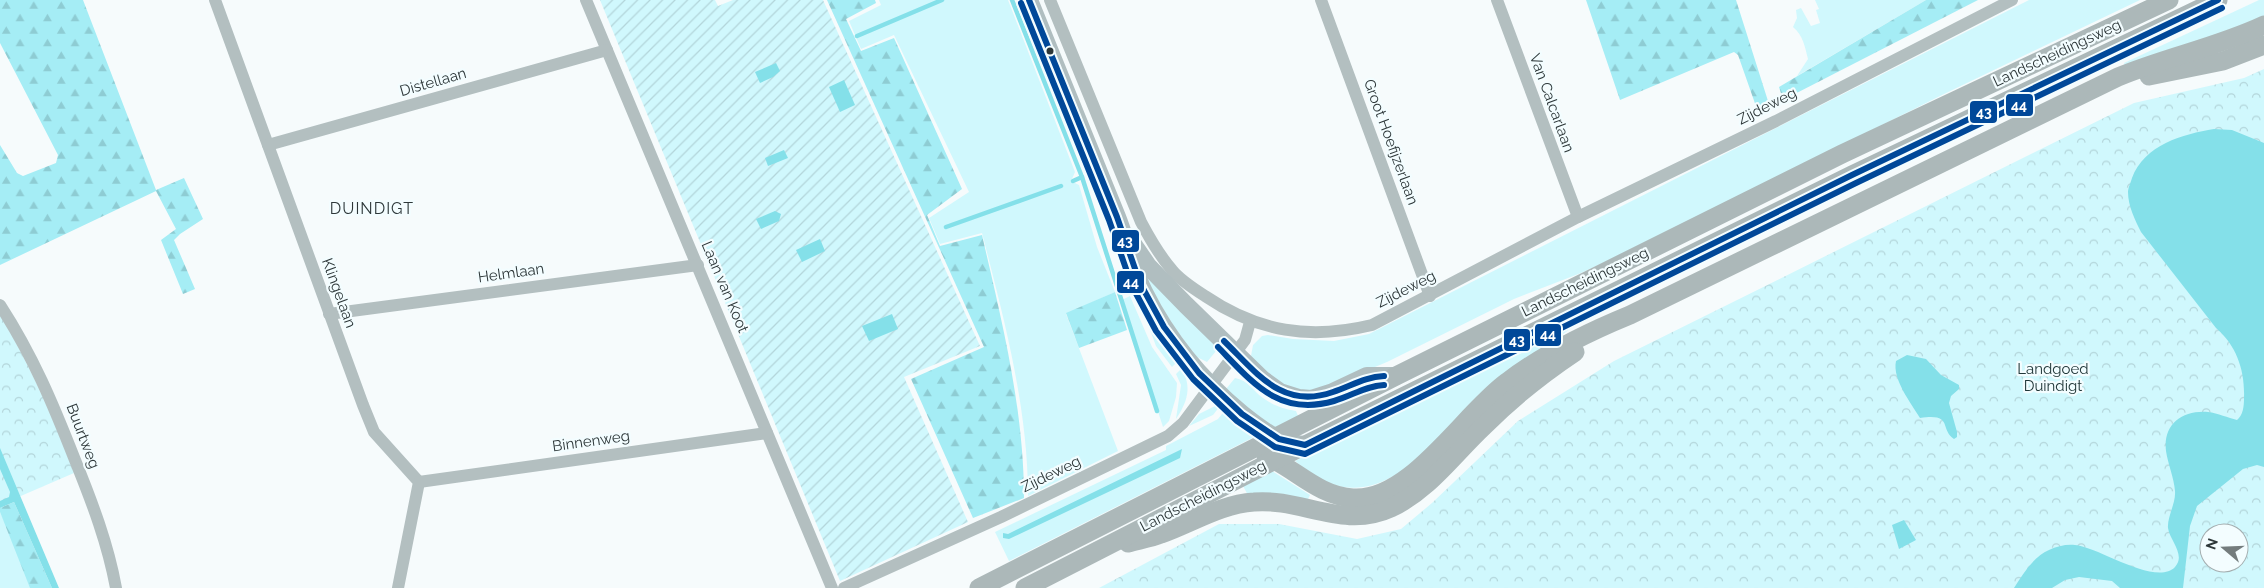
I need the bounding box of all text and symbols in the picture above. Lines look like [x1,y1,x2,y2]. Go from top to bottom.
street label: Landscheidingsweg [1990,15,2124,91]
unlabelled marker [1045,46,1055,56]
street label: Van Calcarlaan [1526,51,1578,155]
street label: Distellaan [398,64,468,100]
street label: Groot Hoefijzerlaan [1360,77,1422,207]
street label: Zijdeweg [1734,83,1800,129]
line badge: 44 [2005,93,2034,117]
text: 44 [2011,97,2027,113]
line badge: 43 [1969,100,1998,124]
text: 43 [1976,104,1992,120]
district label: DUINDIGT [330,199,414,218]
line badge: 43 [1111,229,1140,253]
text: 43 [1117,233,1133,249]
street label: Laan van Koot [698,238,752,336]
street label: Landscheidingsweg [1519,243,1651,321]
street label: Klingelaan [318,256,360,330]
street label: Helmlaan [477,259,545,287]
street label: Zijdeweg [1373,266,1439,312]
line badge: 44 [1116,270,1145,294]
text: 44 [1123,274,1139,290]
line badge: 44 [1534,323,1562,347]
text: 44 [1540,326,1556,342]
line badge: 43 [1503,328,1531,352]
text: 43 [1509,332,1525,348]
park label: Landgoed Duindigt [2017,360,2089,395]
street label: Buurtweg [62,401,104,471]
street label: Binnenweg [551,427,631,455]
street label: Zijdeweg [1018,452,1084,496]
street label: Landscheidingsweg [1137,456,1269,536]
north arrow [2199,523,2249,573]
text: N [2202,536,2221,551]

